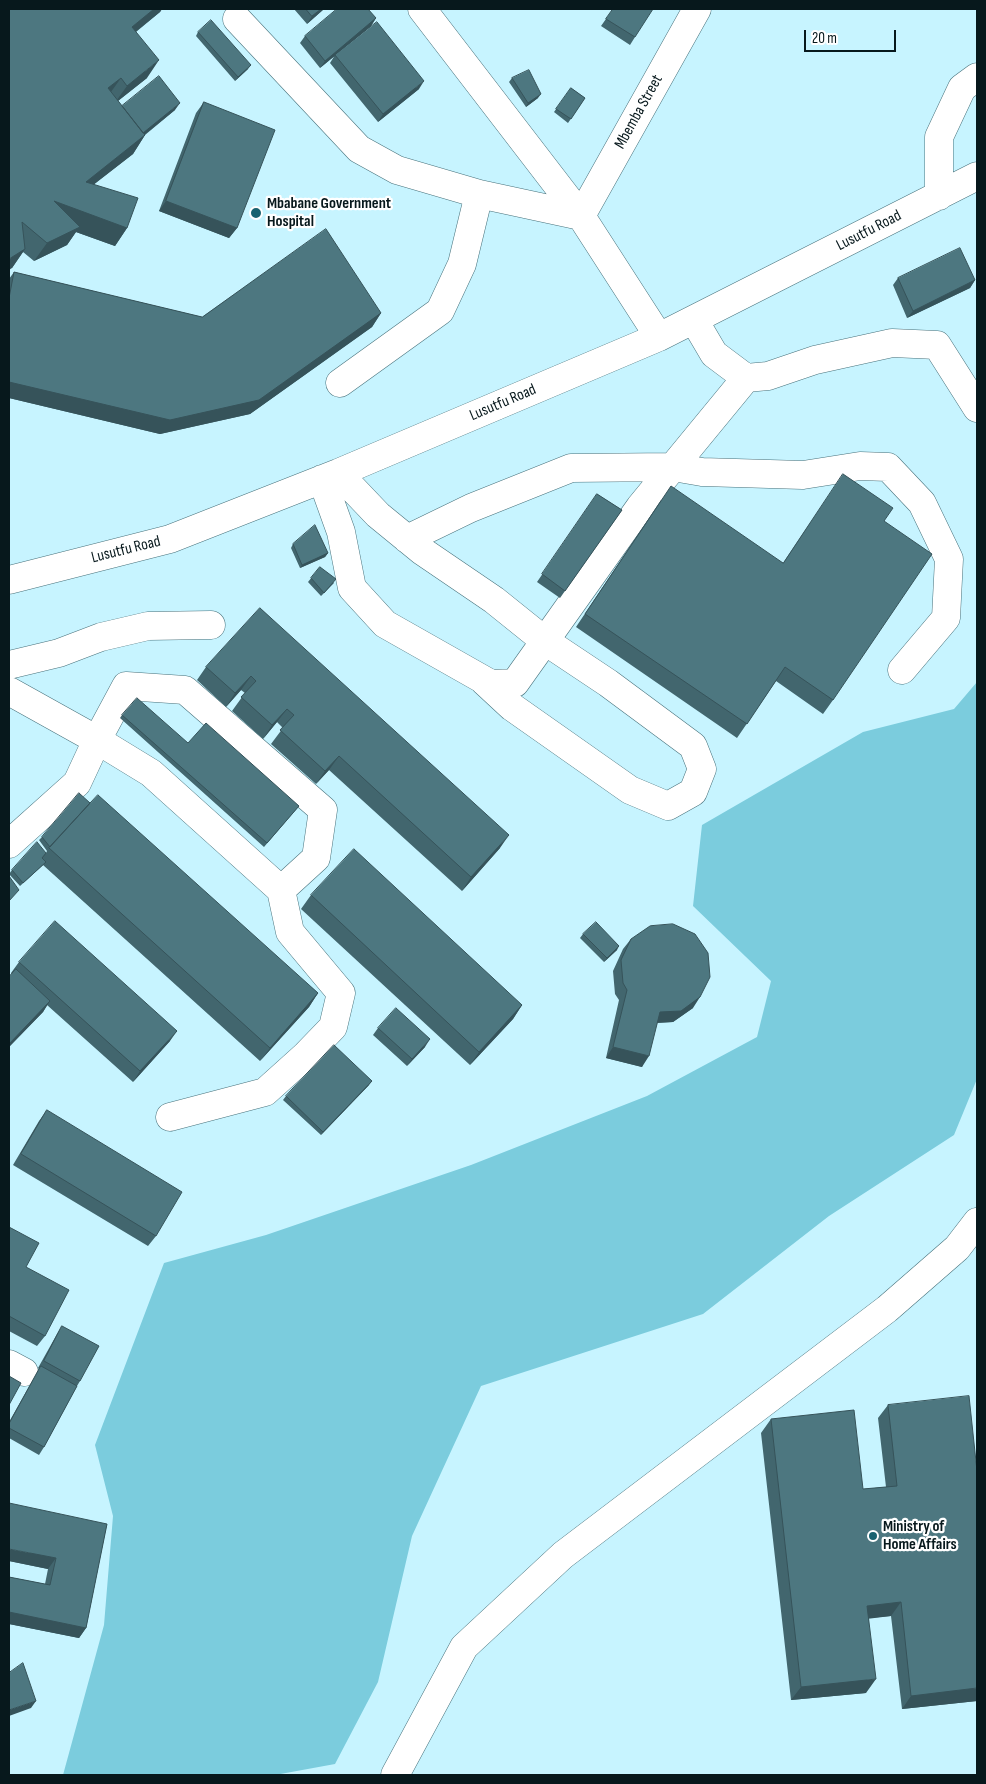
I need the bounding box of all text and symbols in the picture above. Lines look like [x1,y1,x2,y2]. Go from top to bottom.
scale bar [806,20,898,52]
text: 20 m [812,29,837,48]
street label: Mbemba Street [611,72,667,152]
place label: Mbabane Government Hospital [267,194,391,232]
marker: Mbabane Government Hospital [249,206,263,220]
street label: Lusutfu Road [833,206,905,256]
street label: Lusutfu Road [467,380,539,426]
street label: Lusutfu Road [89,532,163,568]
place label: Ministry of Home Affairs [883,1517,957,1555]
marker: Ministry of Home Affairs [867,1530,879,1542]

